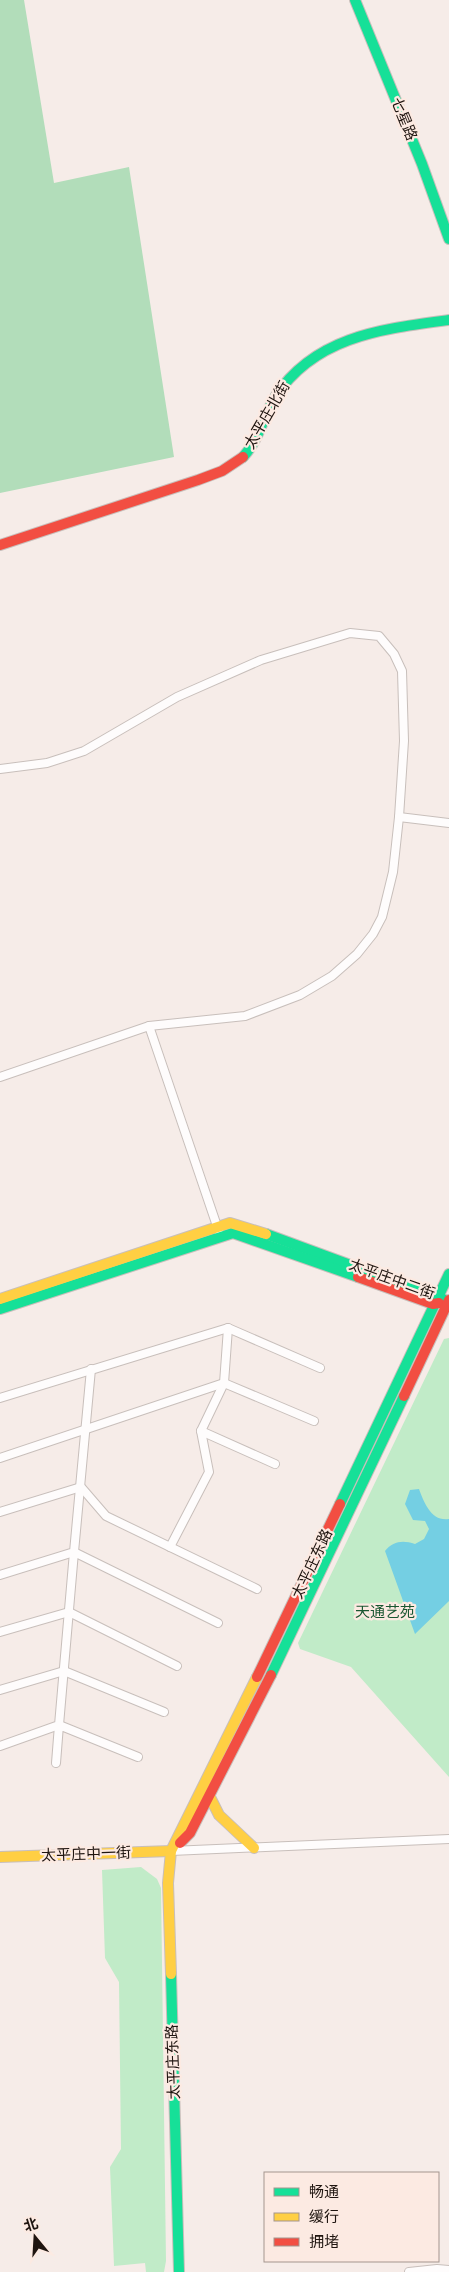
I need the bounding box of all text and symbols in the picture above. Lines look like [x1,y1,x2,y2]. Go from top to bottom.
street label: 七星路 [385,95,420,144]
street label: 太平庄北街 [240,378,295,453]
street label: 太平庄中二街 [346,1256,437,1305]
street label: 太平庄东路 [289,1527,338,1603]
park label: 天通艺苑 [355,1604,415,1623]
street label: 太平庄中一街 [41,1844,131,1867]
street label: 太平庄东路 [164,2024,185,2100]
legend [264,2172,439,2262]
text: 畅通 [309,2184,339,2203]
text: 缓行 [309,2209,339,2228]
north arrow [10,2212,60,2262]
text: 北 [22,2216,41,2236]
text: 拥堵 [309,2234,339,2253]

